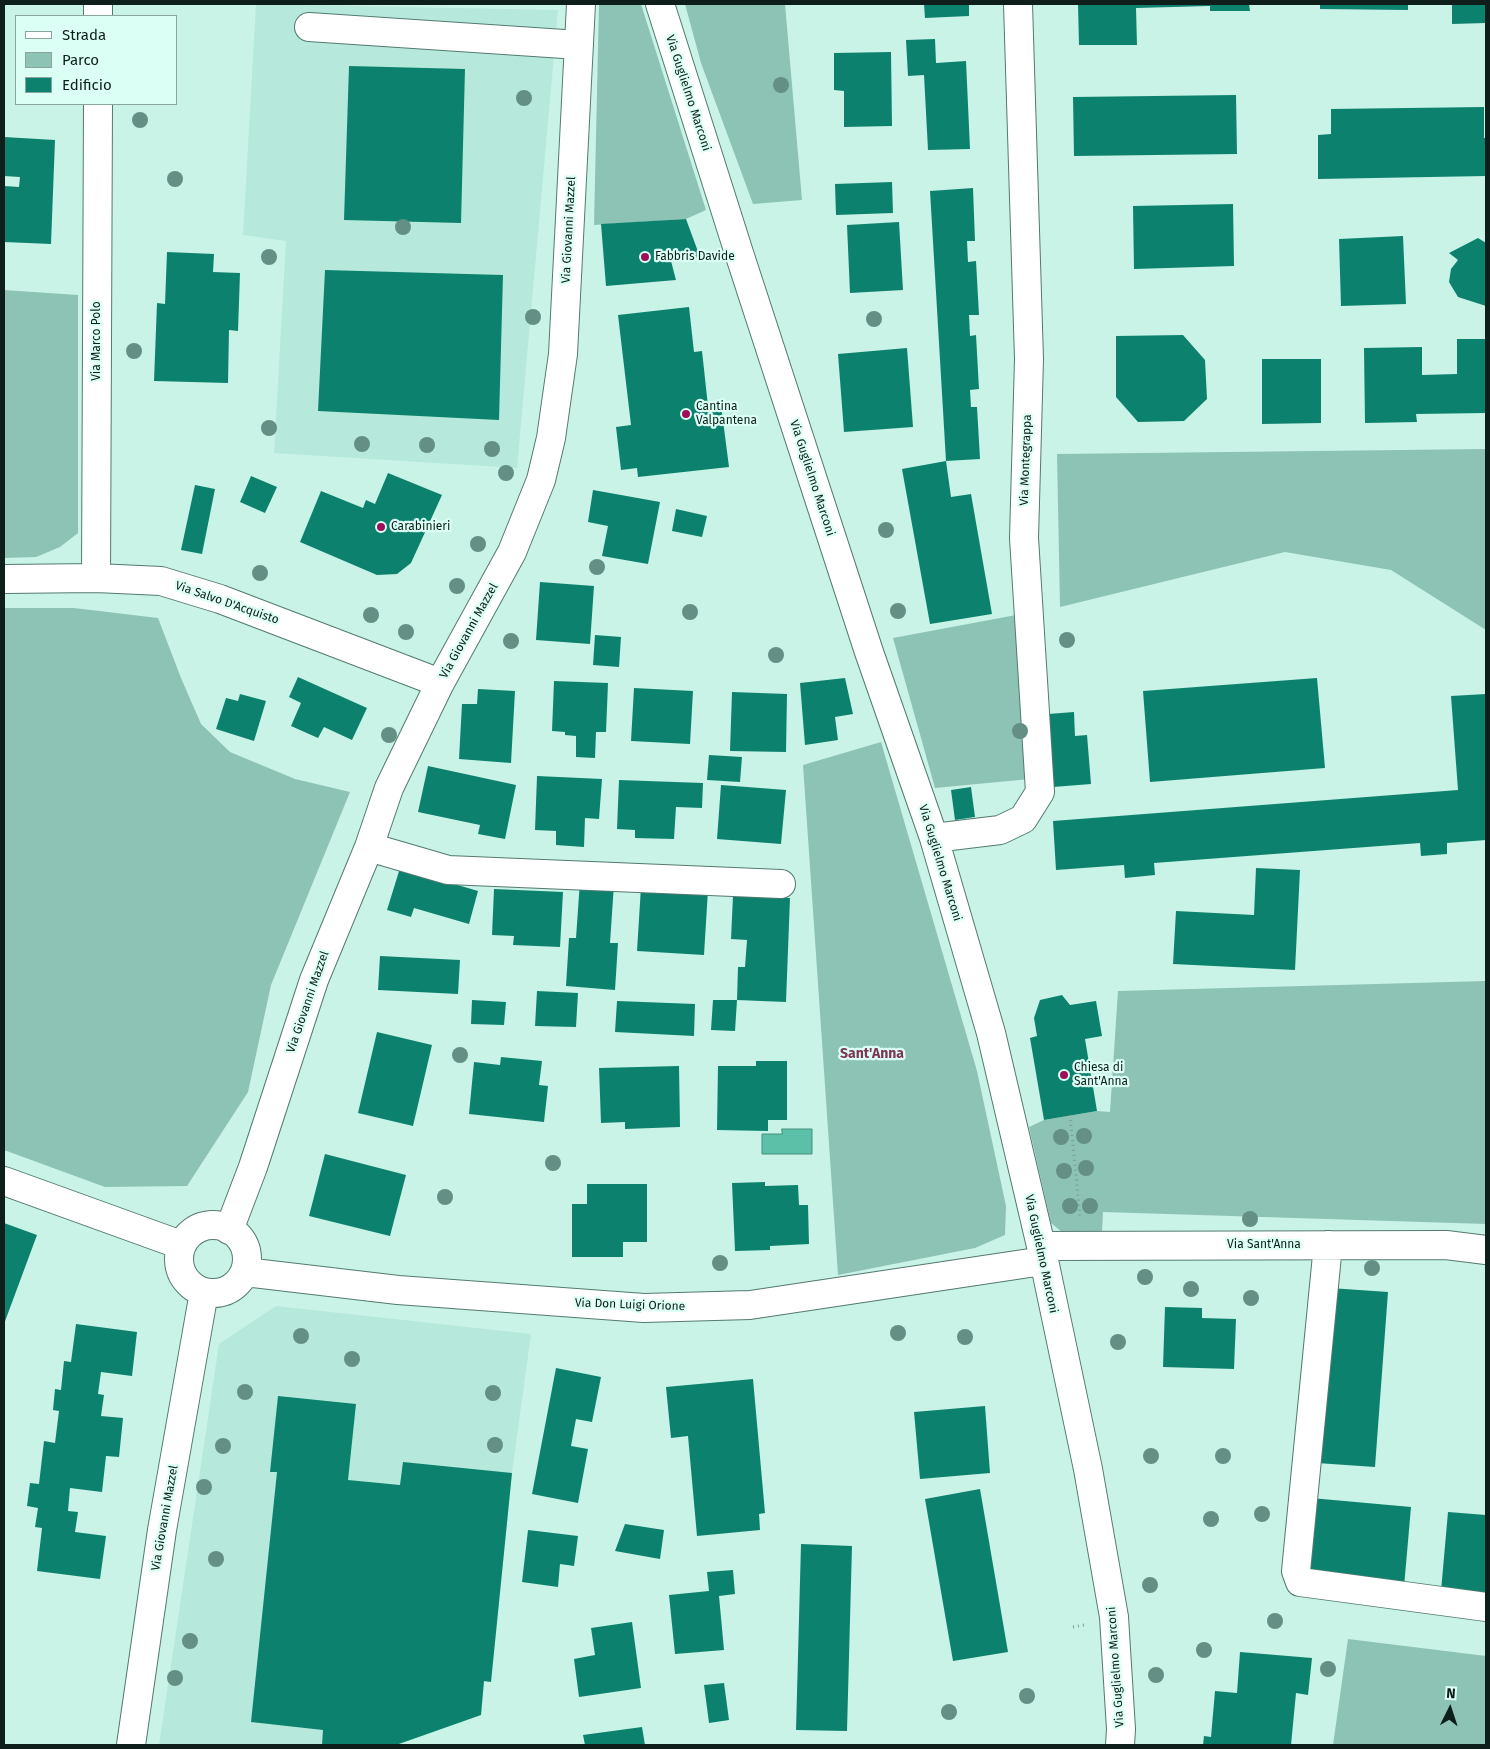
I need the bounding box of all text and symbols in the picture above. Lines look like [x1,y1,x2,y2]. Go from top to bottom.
legend [15,15,178,105]
text: Strada [62,26,106,44]
street label: Via Guglielmo Marconi [662,33,714,153]
text: Parco [62,51,99,69]
text: Edificio [62,76,112,94]
street label: Via Giovanni Mazzel [559,176,579,284]
place label: Fabbris Davide [655,250,735,264]
marker: Fabbris Davide [639,251,651,263]
street label: Via Marco Polo [90,301,104,381]
place label: Cantina Valpantena [696,400,757,428]
marker: Cantina Valpantena [680,408,692,420]
street label: Via Montegrappa [1017,414,1035,506]
street label: Via Guglielmo Marconi [786,418,838,538]
place label: Carabinieri [391,520,450,534]
marker: Carabinieri [375,521,387,533]
street label: Via Salvo D'Acquisto [173,578,281,628]
street label: Via Giovanni Mazzel [437,581,501,681]
street label: Via Guglielmo Marconi [915,803,965,923]
street label: Via Giovanni Mazzel [284,949,332,1055]
district label: Sant'Anna [840,1046,904,1062]
place label: Chiesa di Sant'Anna [1074,1061,1128,1089]
marker: Chiesa di Sant'Anna [1058,1069,1070,1081]
street label: Via Guglielmo Marconi [1021,1193,1061,1315]
street label: Via Sant'Anna [1227,1238,1301,1252]
street label: Via Don Luigi Orione [574,1296,686,1314]
street label: Via Giovanni Mazzel [149,1464,181,1572]
street label: Via Guglielmo Marconi [1105,1606,1127,1728]
north arrow [1425,1684,1475,1734]
text: N [1446,1685,1456,1702]

